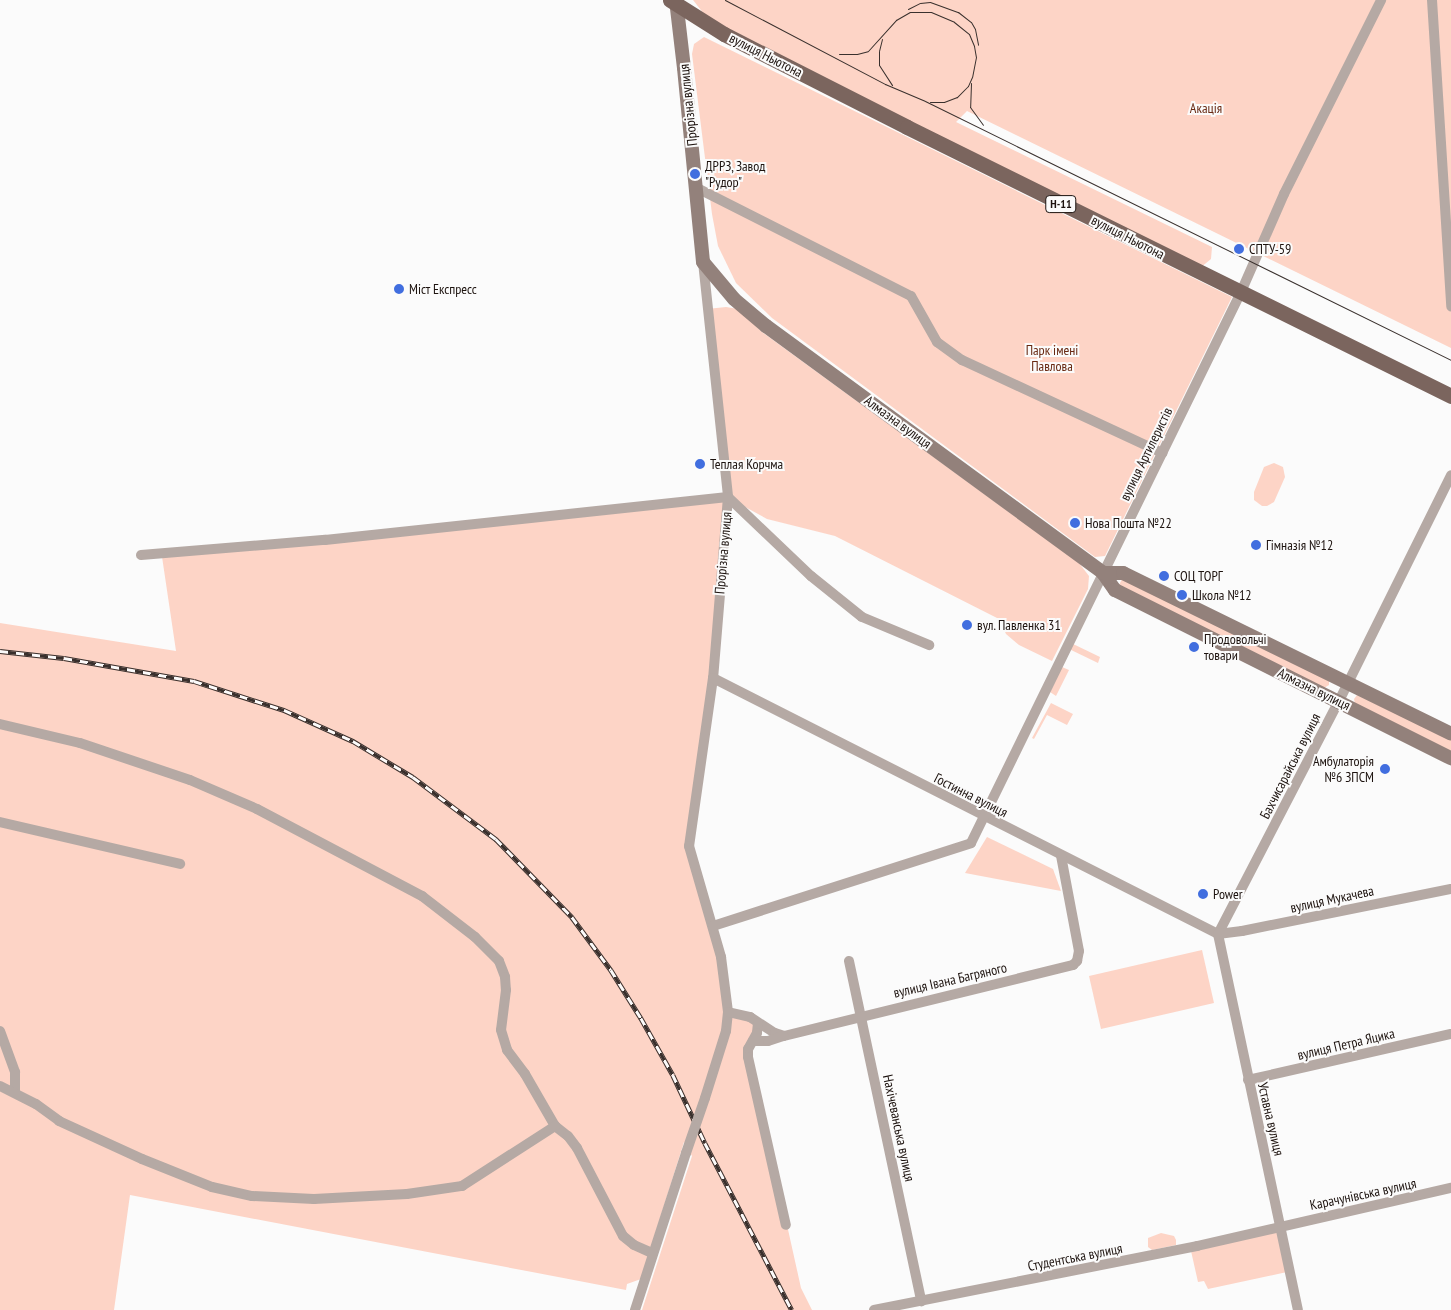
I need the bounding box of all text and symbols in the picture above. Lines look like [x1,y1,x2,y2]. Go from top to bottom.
street label: вулиця Ньютона [727,29,805,81]
street label: Прорізна вулиця [675,63,701,147]
park label: Акація [1190,100,1222,116]
place label: ДРРЗ, Завод "Рудор" [705,158,766,190]
marker: ДРРЗ, Завод "Рудор" [689,168,701,180]
road number: Н-11 [1045,194,1077,213]
street label: вулиця Ньютона [1089,211,1167,263]
place label: СПТУ-59 [1249,241,1291,257]
marker: СПТУ-59 [1233,243,1245,255]
place label: Міст Експресс [409,281,477,297]
marker: Міст Експресс [393,283,405,295]
park label: Парк імені Павлова [1026,342,1078,374]
street label: Алмазна вулиця [861,392,935,452]
street label: вулиця Артилеристів [1116,404,1176,504]
place label: Теплая Корчма [710,456,783,472]
marker: Теплая Корчма [694,458,706,470]
street label: Прорізна вулиця [711,511,735,595]
place label: Нова Пошта №22 [1085,515,1172,531]
marker: Нова Пошта №22 [1069,517,1081,529]
place label: Гімназія №12 [1266,537,1333,553]
marker: Гімназія №12 [1250,539,1262,551]
place label: СОЦ ТОРГ [1174,568,1223,584]
marker: СОЦ ТОРГ [1158,570,1170,582]
place label: Школа №12 [1192,587,1252,603]
marker: Школа №12 [1176,589,1188,601]
place label: вул. Павленка 31 [977,617,1062,633]
marker: вул. Павленка 31 [961,619,973,631]
place label: Продовольчі товари [1204,631,1267,664]
marker: Продовольчі товари [1188,641,1200,653]
street label: Алмазна вулиця [1275,664,1353,714]
street label: Бахчисарайська вулиця [1256,710,1324,822]
place label: Амбулаторія №6 ЗПСМ [1313,753,1374,786]
marker: Амбулаторія №6 ЗПСМ [1378,762,1392,776]
street label: Гостинна вулиця [931,769,1011,821]
street label: вулиця Мукачева [1289,882,1375,916]
place label: Power [1213,886,1243,902]
marker: Power [1197,888,1209,900]
street label: вулиця Івана Багряного [892,959,1008,1001]
street label: вулиця Петра Яцика [1296,1025,1396,1063]
street label: Нахічеванська вулиця [879,1073,919,1183]
street label: Уставна вулиця [1254,1081,1288,1157]
street label: Карачунівська вулиця [1308,1175,1418,1213]
street label: Студентська вулиця [1026,1240,1124,1274]

